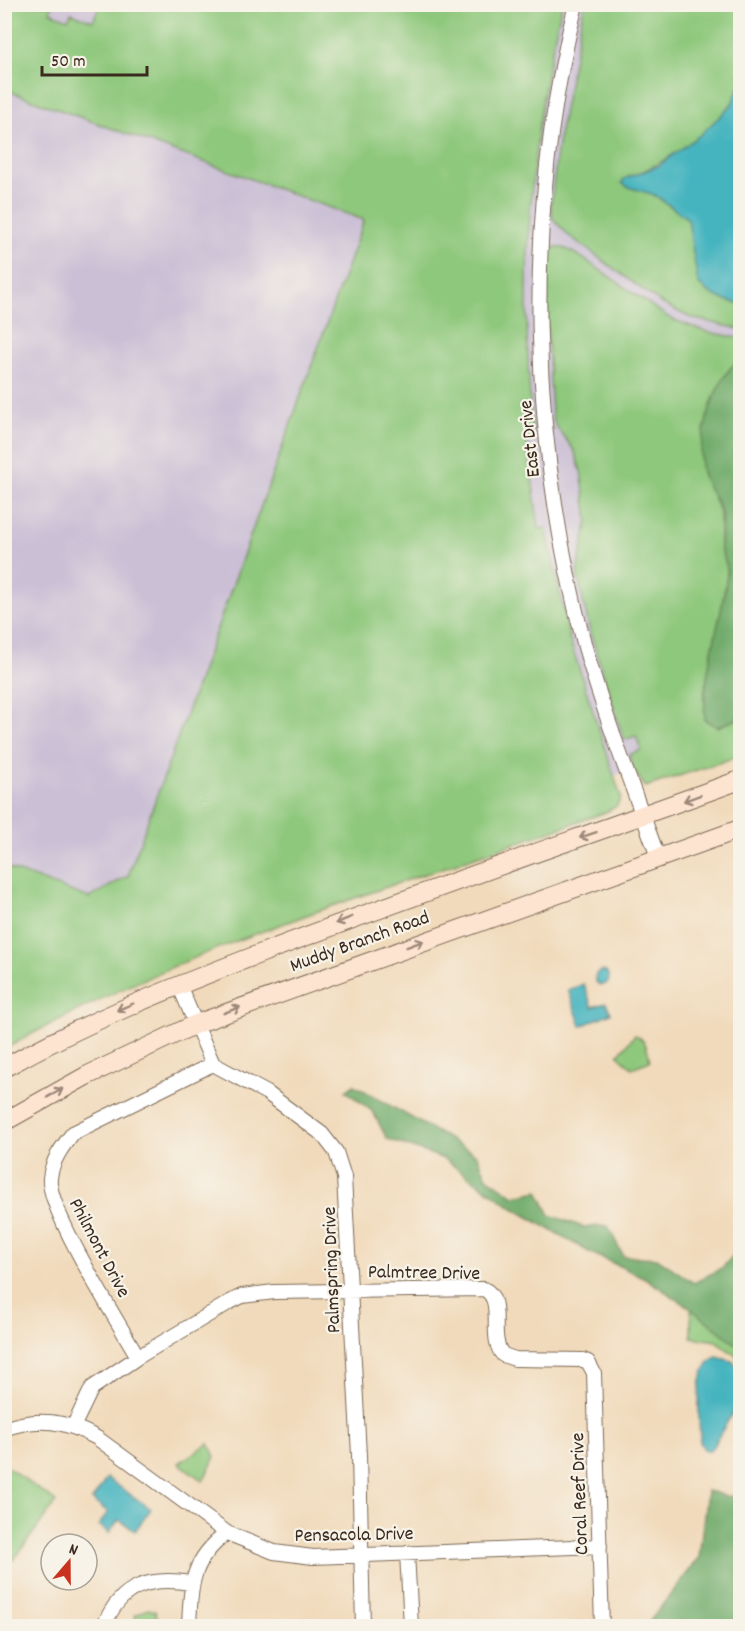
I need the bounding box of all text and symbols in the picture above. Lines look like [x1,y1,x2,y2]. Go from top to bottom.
scale bar [42,39,147,77]
text: 50 m [51,50,86,75]
street label: East Drive [513,399,549,479]
one-way arrow [683,793,702,804]
one-way arrow [579,830,598,841]
street label: Muddy Branch Road [286,905,434,981]
one-way arrow [336,915,354,926]
one-way arrow [405,937,424,948]
one-way arrow [116,1002,134,1013]
one-way arrow [222,1004,240,1015]
one-way arrow [46,1087,63,1099]
street label: Philmont Drive [60,1194,136,1303]
street label: Palmspring Drive [317,1206,349,1334]
street label: Palmtree Drive [367,1259,481,1289]
street label: Coral Reef Drive [565,1432,597,1556]
street label: Pensacola Drive [294,1521,414,1551]
north arrow [39,1532,99,1592]
text: N [66,1538,81,1562]

